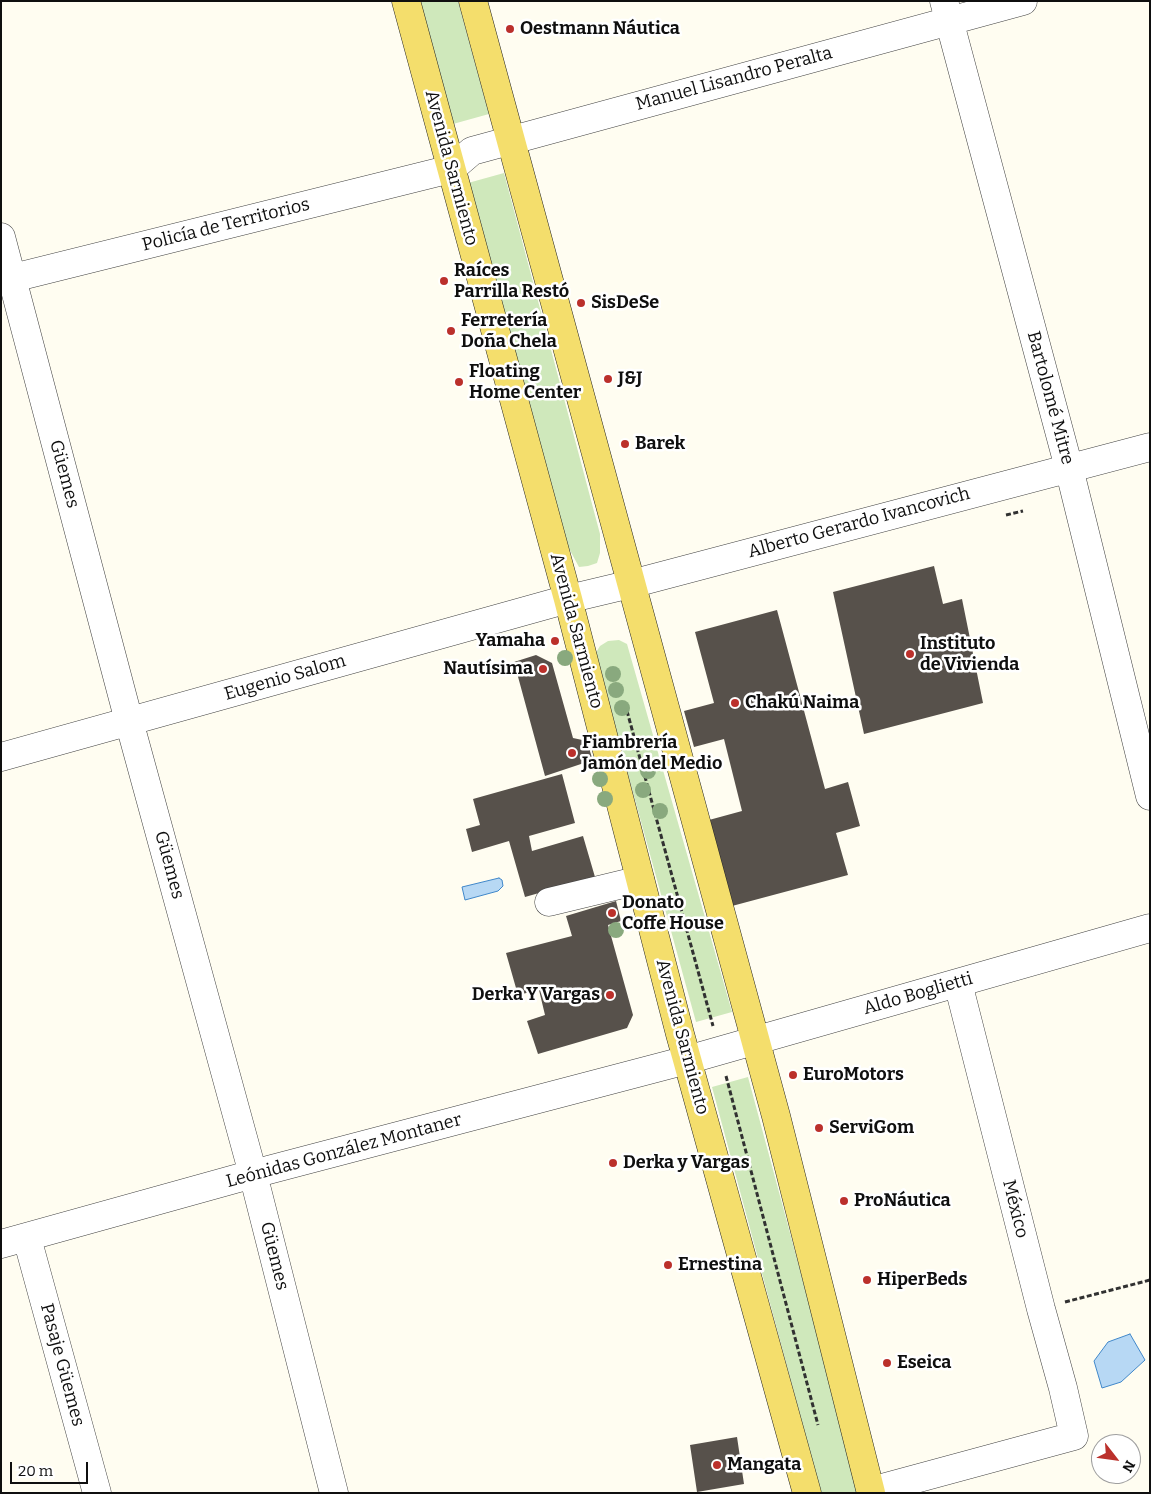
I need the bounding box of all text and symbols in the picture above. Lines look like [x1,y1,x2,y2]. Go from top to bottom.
place label: Oestmann Náutica [520,18,680,40]
marker: Oestmann Náutica [504,23,516,35]
street label: Manuel Lisandro Peralta [633,42,835,116]
street label: Avenida Sarmiento [420,88,482,248]
street label: Policía de Territorios [140,194,312,256]
place label: Raíces Parrilla Restó [454,260,569,302]
marker: Raíces Parrilla Restó [438,275,450,287]
place label: SisDeSe [591,292,659,314]
marker: SisDeSe [575,297,587,309]
place label: Ferretería Doña Chela [461,310,557,352]
marker: Ferretería Doña Chela [445,325,457,337]
street label: Bartolomé Mitre [1022,329,1078,467]
place label: Floating Home Center [469,361,581,404]
place label: J&J [618,368,642,390]
marker: J&J [602,373,614,385]
marker: Floating Home Center [453,376,465,388]
place label: Barek [635,433,685,455]
street label: Güemes [45,438,83,510]
marker: Barek [619,438,631,450]
street label: Alberto Gerardo Ivancovich [746,483,972,563]
street label: Avenida Sarmiento [545,551,607,711]
place label: Yamaha [476,630,545,652]
place label: Instituto de Vivienda [920,633,1019,676]
marker: Yamaha [549,635,561,647]
marker: Instituto de Vivienda [904,648,916,660]
street label: Eugenio Salom [222,650,348,706]
place label: Nautísima [443,658,533,680]
marker: Nautísima [537,663,549,675]
place label: Chakú Naima [745,692,859,714]
marker: Chakú Naima [729,697,741,709]
place label: Fiambrería Jamón del Medio [582,732,722,774]
marker: Fiambrería Jamón del Medio [566,747,578,759]
street label: Güemes [150,829,188,901]
place label: Donato Coffe House [622,892,724,934]
marker: Donato Coffe House [606,907,618,919]
street label: Avenida Sarmiento [651,957,713,1117]
street label: Aldo Boglietti [861,968,975,1020]
place label: Derka Y Vargas [472,984,600,1006]
marker: Derka Y Vargas [604,989,616,1001]
place label: EuroMotors [803,1064,904,1086]
marker: EuroMotors [787,1069,799,1081]
street label: Leónidas González Montaner [224,1109,464,1193]
place label: ServiGom [829,1117,914,1139]
marker: ServiGom [813,1122,825,1134]
place label: Derka y Vargas [623,1152,750,1174]
marker: Derka y Vargas [607,1157,619,1169]
street label: México [997,1178,1033,1240]
place label: ProNáutica [854,1190,950,1212]
marker: ProNáutica [838,1195,850,1207]
street label: Güemes [255,1220,293,1292]
place label: Ernestina [678,1254,762,1276]
marker: Ernestina [662,1259,674,1271]
place label: HiperBeds [877,1269,967,1291]
marker: HiperBeds [861,1274,873,1286]
street label: Pasaje Güemes [35,1301,89,1429]
place label: Eseica [897,1352,951,1374]
marker: Eseica [881,1357,893,1369]
north arrow [1091,1434,1141,1484]
scale bar [12,1452,90,1484]
place label: Mangata [727,1454,801,1476]
text: N [1118,1457,1139,1475]
marker: Mangata [711,1459,723,1471]
text: 20 m [18,1462,53,1480]

